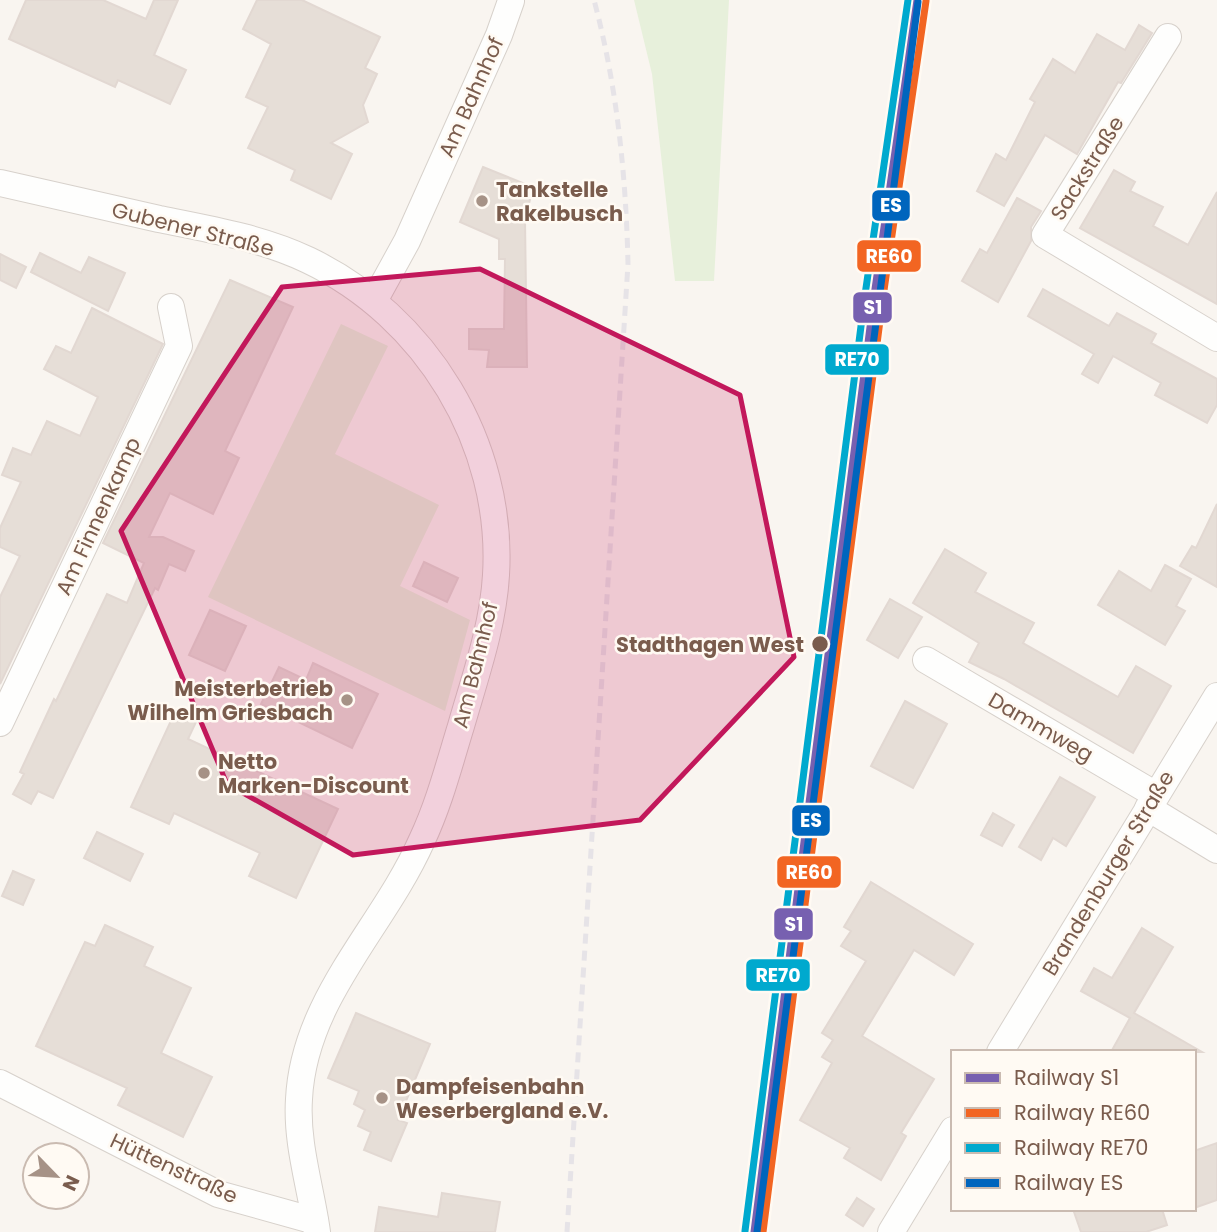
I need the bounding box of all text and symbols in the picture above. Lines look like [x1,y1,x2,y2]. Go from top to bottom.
street label: Am Bahnhof [431,32,511,162]
street label: Sackstraße [1043,110,1131,226]
place label: Tankstelle Rakelbusch [496,175,623,228]
line badge: ES [871,189,911,222]
text: ES [880,192,902,219]
marker: Tankstelle Rakelbusch [474,193,490,209]
street label: Gubener Straße [109,195,277,263]
line badge: RE60 [856,239,922,273]
text: RE60 [865,243,913,270]
line badge: S1 [852,291,893,324]
text: S1 [864,294,882,321]
line badge: RE70 [824,343,890,376]
text: RE70 [834,346,880,373]
street label: Am Finnenkamp [49,432,147,600]
street label: Am Bahnhof [445,599,505,731]
place label: Stadthagen West [616,630,804,659]
marker: Stadthagen West [810,634,830,654]
place label: Meisterbetrieb Wilhelm Griesbach [127,674,333,727]
street label: Dammweg [983,685,1099,769]
marker: Meisterbetrieb Wilhelm Griesbach [339,692,355,708]
place label: Netto Marken-Discount [218,747,409,800]
marker: Netto Marken-Discount [196,765,212,781]
street label: Brandenburger Straße [1035,765,1181,981]
line badge: ES [791,804,831,837]
text: ES [800,807,822,834]
line badge: RE60 [776,855,842,889]
text: RE60 [785,859,833,886]
line badge: S1 [773,907,814,941]
text: S1 [785,911,803,938]
line badge: RE70 [745,958,811,992]
text: RE70 [755,962,801,989]
legend [951,1050,1196,1211]
text: Railway S1 [1014,1063,1119,1092]
place label: Dampfeisenbahn Weserbergland e.V. [396,1072,609,1125]
marker: Dampfeisenbahn Weserbergland e.V. [374,1090,390,1106]
text: Railway RE60 [1014,1098,1150,1127]
street label: Hüttenstraße [105,1126,243,1210]
text: Railway RE70 [1014,1133,1148,1162]
north arrow [21,1141,91,1211]
text: Railway ES [1014,1168,1123,1197]
text: N [56,1171,86,1195]

